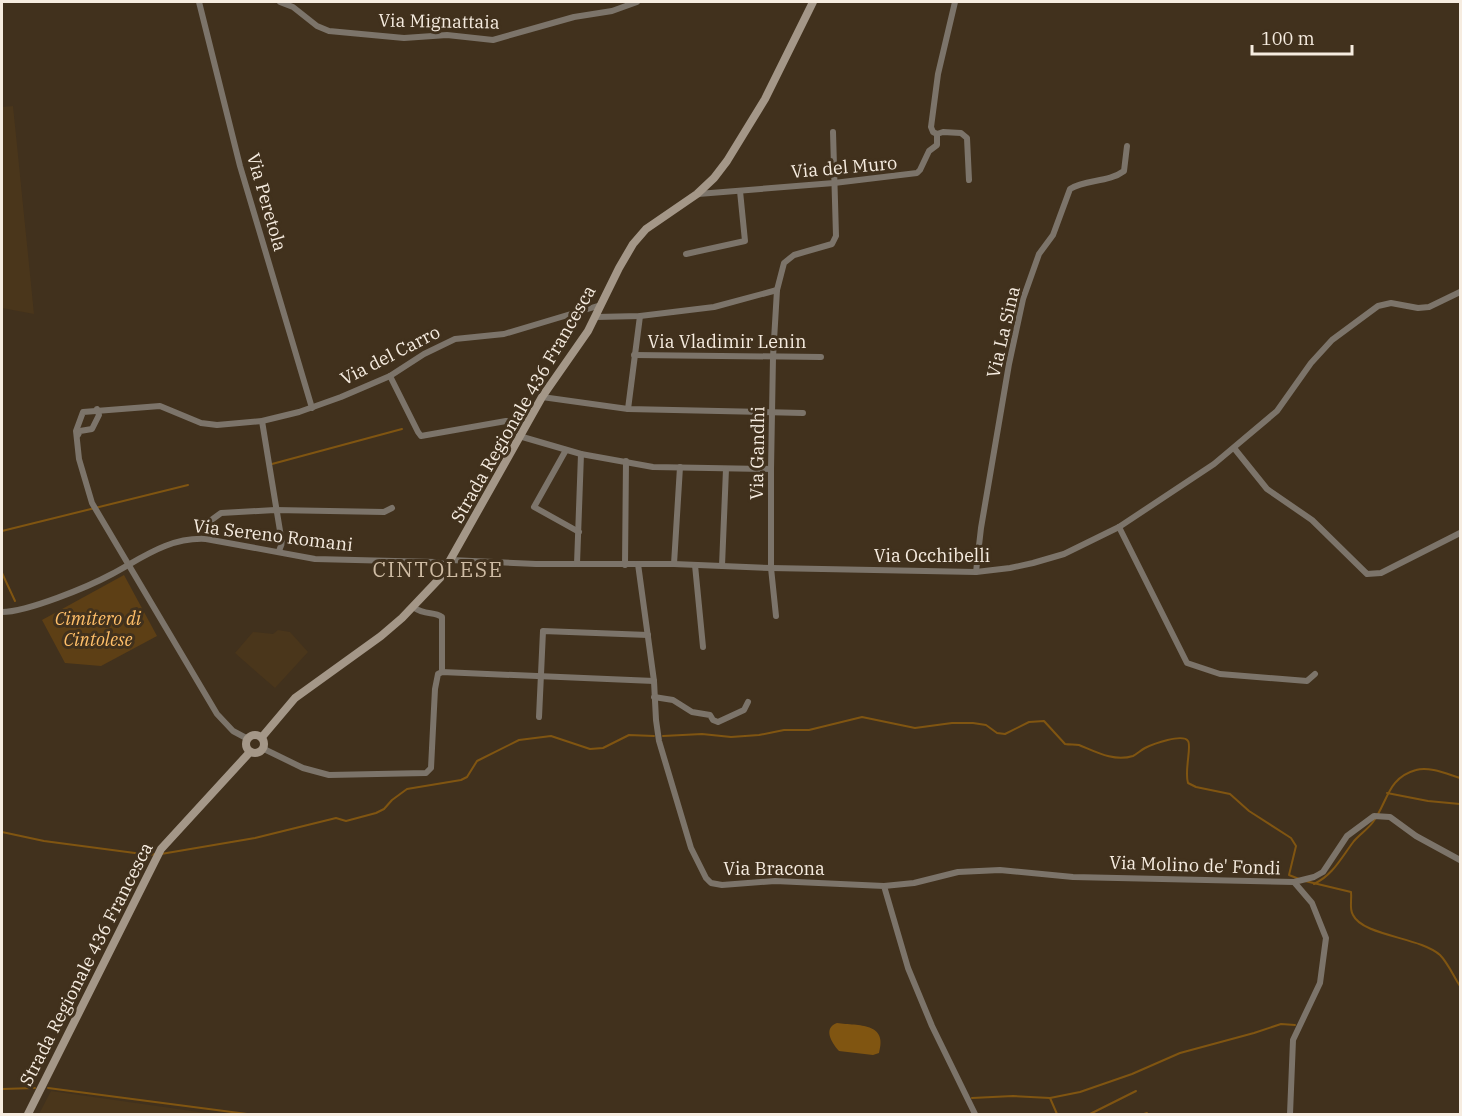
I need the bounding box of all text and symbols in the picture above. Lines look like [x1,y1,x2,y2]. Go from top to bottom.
street label: Via Mignattaia [378,8,500,34]
scale bar [1252,18,1352,56]
text: 100 m [1261,27,1315,50]
street label: Via Peretola [242,150,292,254]
street label: Via del Muro [790,151,898,183]
street label: Strada Regionale 436 Francesca [445,281,601,527]
street label: Via La Sina [981,284,1025,380]
street label: Via del Carro [336,320,444,390]
street label: Via Vladimir Lenin [647,330,807,353]
street label: Via Gandhi [745,406,769,500]
street label: Via Sereno Romani [192,514,355,556]
street label: Via Occhibelli [874,544,991,567]
district label: CINTOLESE [372,555,504,583]
park label: Cimitero di Cintolese [55,607,142,651]
street label: Strada Regionale 436 Francesca [14,838,158,1090]
street label: Via Molino de' Fondi [1109,851,1281,879]
street label: Via Bracona [723,857,825,880]

